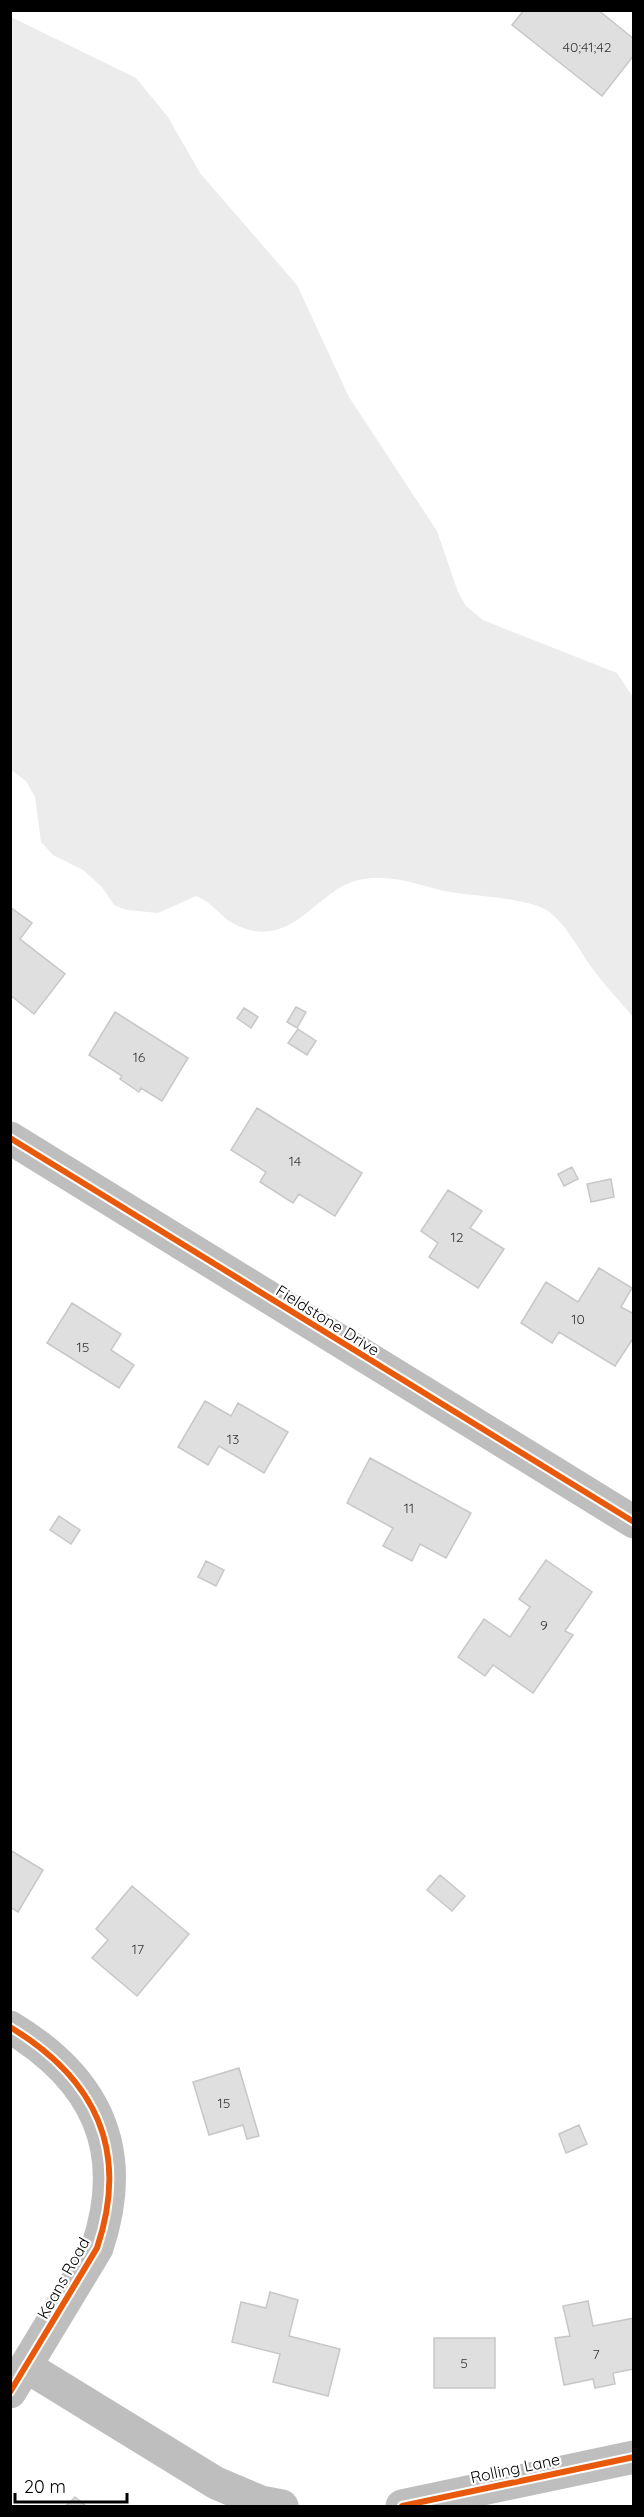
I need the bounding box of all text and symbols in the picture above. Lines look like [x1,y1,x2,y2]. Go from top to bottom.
house number: 40;41;42 [563,38,612,56]
house number: 16 [133,1048,146,1066]
house number: 14 [289,1152,301,1170]
house number: 12 [451,1228,464,1246]
street label: Fieldstone Drive [272,1280,384,1360]
house number: 10 [571,1310,585,1328]
house number: 15 [77,1338,89,1356]
house number: 13 [227,1430,239,1448]
house number: 11 [404,1499,414,1517]
house number: 9 [540,1616,548,1634]
house number: 17 [132,1940,144,1958]
house number: 15 [218,2094,230,2112]
street label: Keans Road [32,2234,94,2322]
house number: 7 [592,2345,600,2363]
house number: 5 [460,2354,468,2372]
street label: Rolling Lane [468,2449,562,2487]
scale bar [15,2466,128,2504]
text: 20 m [24,2475,66,2498]

